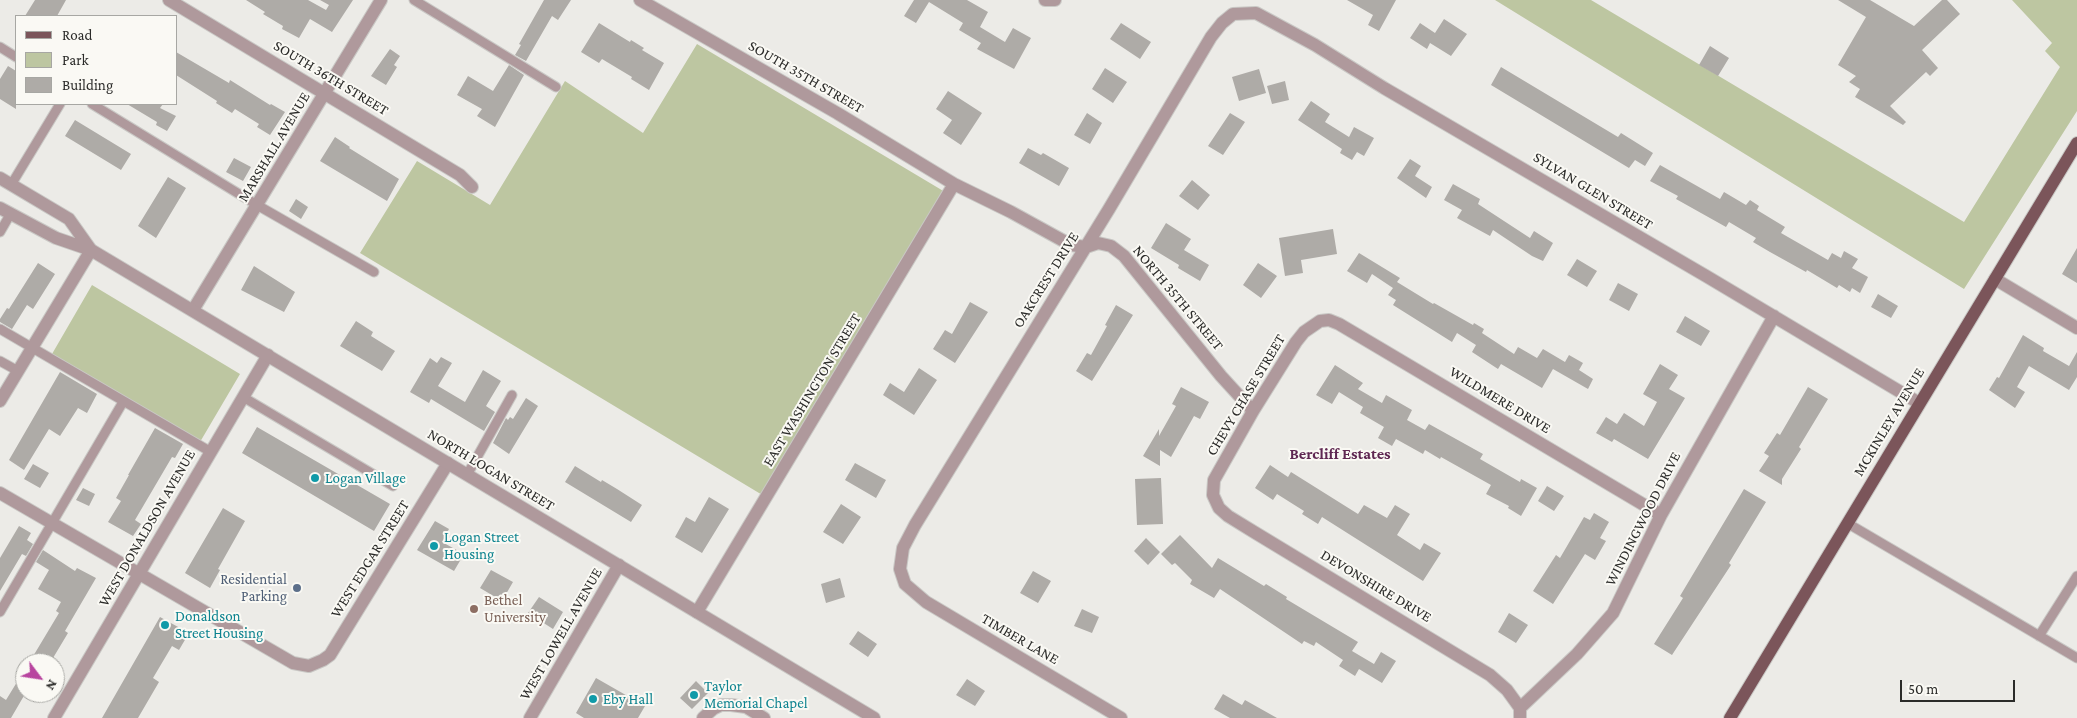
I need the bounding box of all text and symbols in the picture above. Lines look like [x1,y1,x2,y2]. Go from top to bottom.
legend [15,15,178,105]
text: Road [62,27,92,43]
street label: SOUTH 36TH STREET [270,37,392,119]
street label: SOUTH 35TH STREET [745,37,867,117]
text: Park [62,52,89,68]
text: Building [62,77,113,93]
street label: MARSHALL AVENUE [234,89,314,205]
street label: SYLVAN GLEN STREET [1530,148,1656,234]
street label: OAKCREST DRIVE [1009,229,1083,331]
street label: NORTH 35TH STREET [1129,242,1227,354]
street label: EAST WASHINGTON STREET [759,310,865,470]
street label: CHEVY CHASE STREET [1203,331,1289,459]
street label: WILDMERE DRIVE [1446,363,1554,437]
street label: MCKINLEY AVENUE [1850,365,1928,479]
street label: NORTH LOGAN STREET [424,425,558,515]
district label: Bercliff Estates [1289,444,1391,464]
street label: WEST DONALDSON AVENUE [95,446,199,610]
street label: WINDINGWOOD DRIVE [1601,449,1685,589]
place label: Logan Village [325,469,406,487]
marker: Logan Village [309,472,321,484]
street label: WEST EDGAR STREET [327,497,413,621]
place label: Logan Street Housing [444,528,519,563]
marker: Logan Street Housing [428,540,440,552]
street label: DEVONSHIRE DRIVE [1317,546,1435,626]
street label: WEST LOWELL AVENUE [516,565,606,703]
place label: Residential Parking [220,570,287,605]
marker: Residential Parking [291,582,303,594]
place label: Bethel University [484,591,546,626]
marker: Bethel University [468,603,480,615]
place label: Donaldson Street Housing [175,607,263,642]
street label: TIMBER LANE [978,610,1062,668]
marker: Donaldson Street Housing [159,619,171,631]
north arrow [15,653,65,703]
scale bar [1902,670,2017,702]
text: N [43,677,61,693]
place label: Taylor Memorial Chapel [704,677,808,712]
text: 50 m [1908,681,1938,697]
marker: Taylor Memorial Chapel [688,689,700,701]
place label: Eby Hall [603,690,653,708]
marker: Eby Hall [587,693,599,705]

